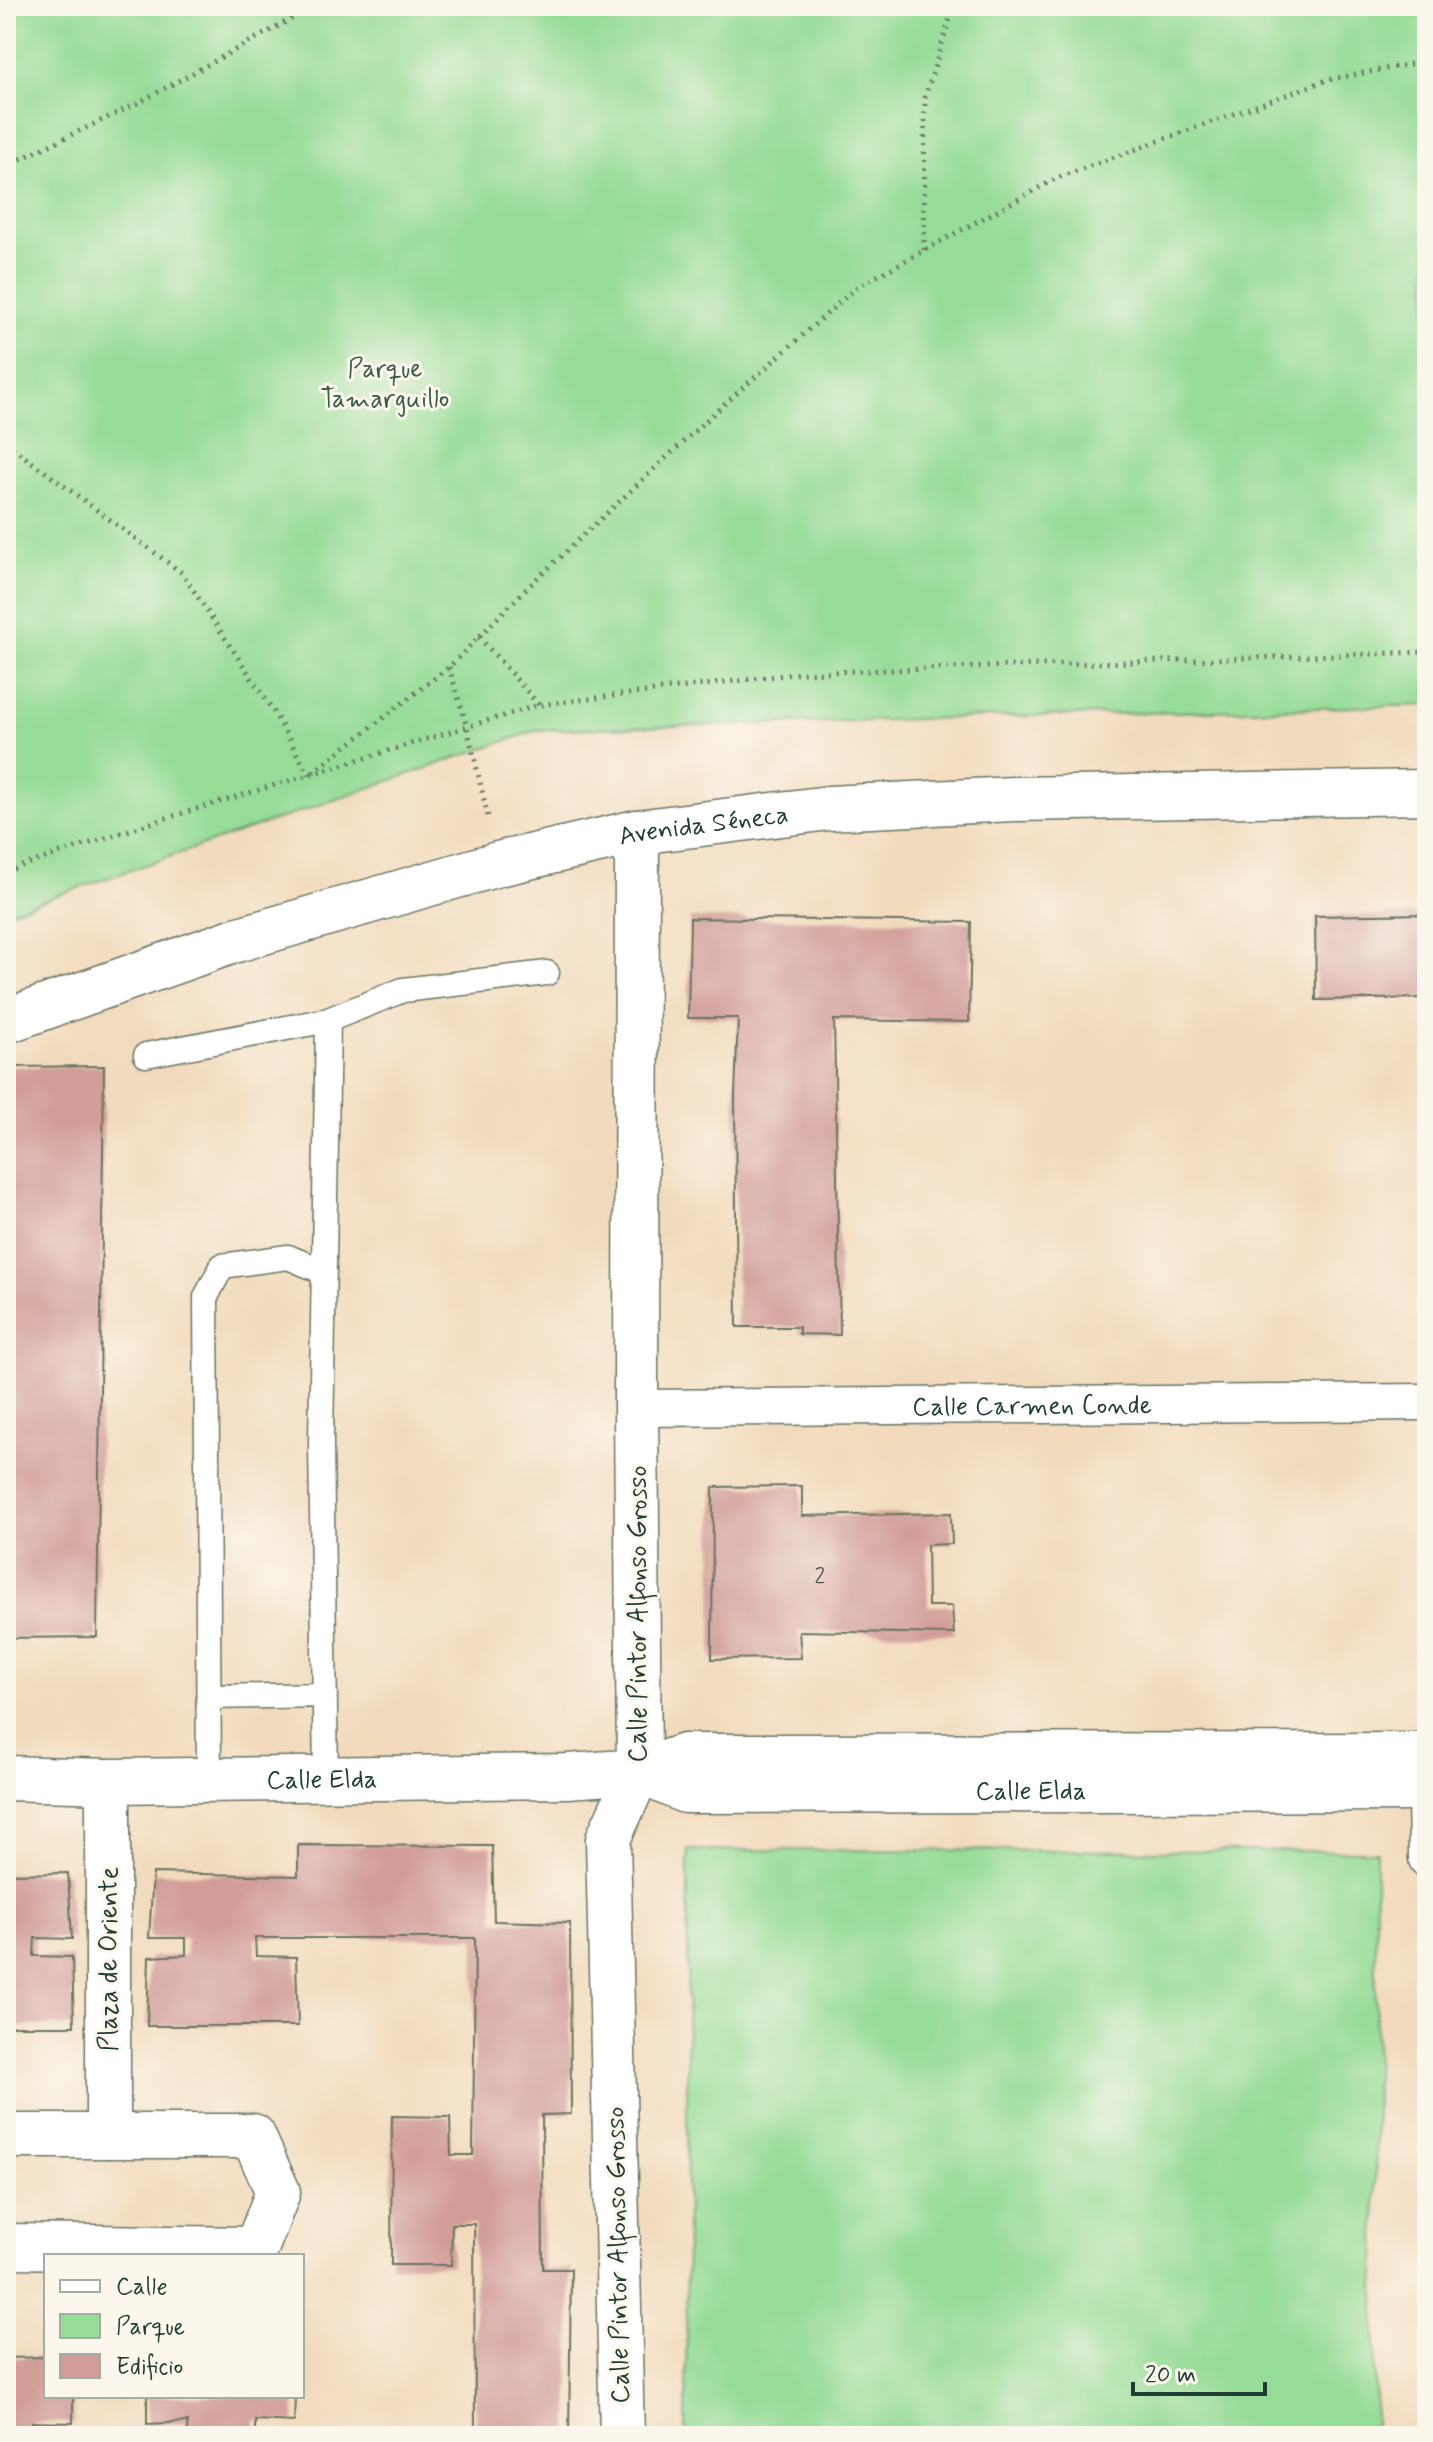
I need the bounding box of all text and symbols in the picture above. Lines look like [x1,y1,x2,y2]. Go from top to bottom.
park label: Parque Tamarguillo [321,353,449,417]
street label: Avenida Séneca [615,798,790,855]
street label: Calle Carmen Conde [912,1389,1152,1425]
street label: Calle Pintor Alfonso Grosso [622,1465,658,1763]
house number: 2 [815,1563,826,1591]
street label: Calle Elda [266,1763,378,1798]
street label: Calle Elda [975,1775,1086,1809]
street label: Plaza de Oriente [93,1866,127,2051]
street label: Calle Pintor Alfonso Grosso [599,2106,641,2404]
legend [44,2254,304,2398]
text: Calle [116,2272,168,2303]
text: Parque [116,2312,185,2343]
scale bar [1133,2346,1265,2396]
text: Edificio [116,2352,183,2383]
text: 20 m [1145,2360,1196,2391]

